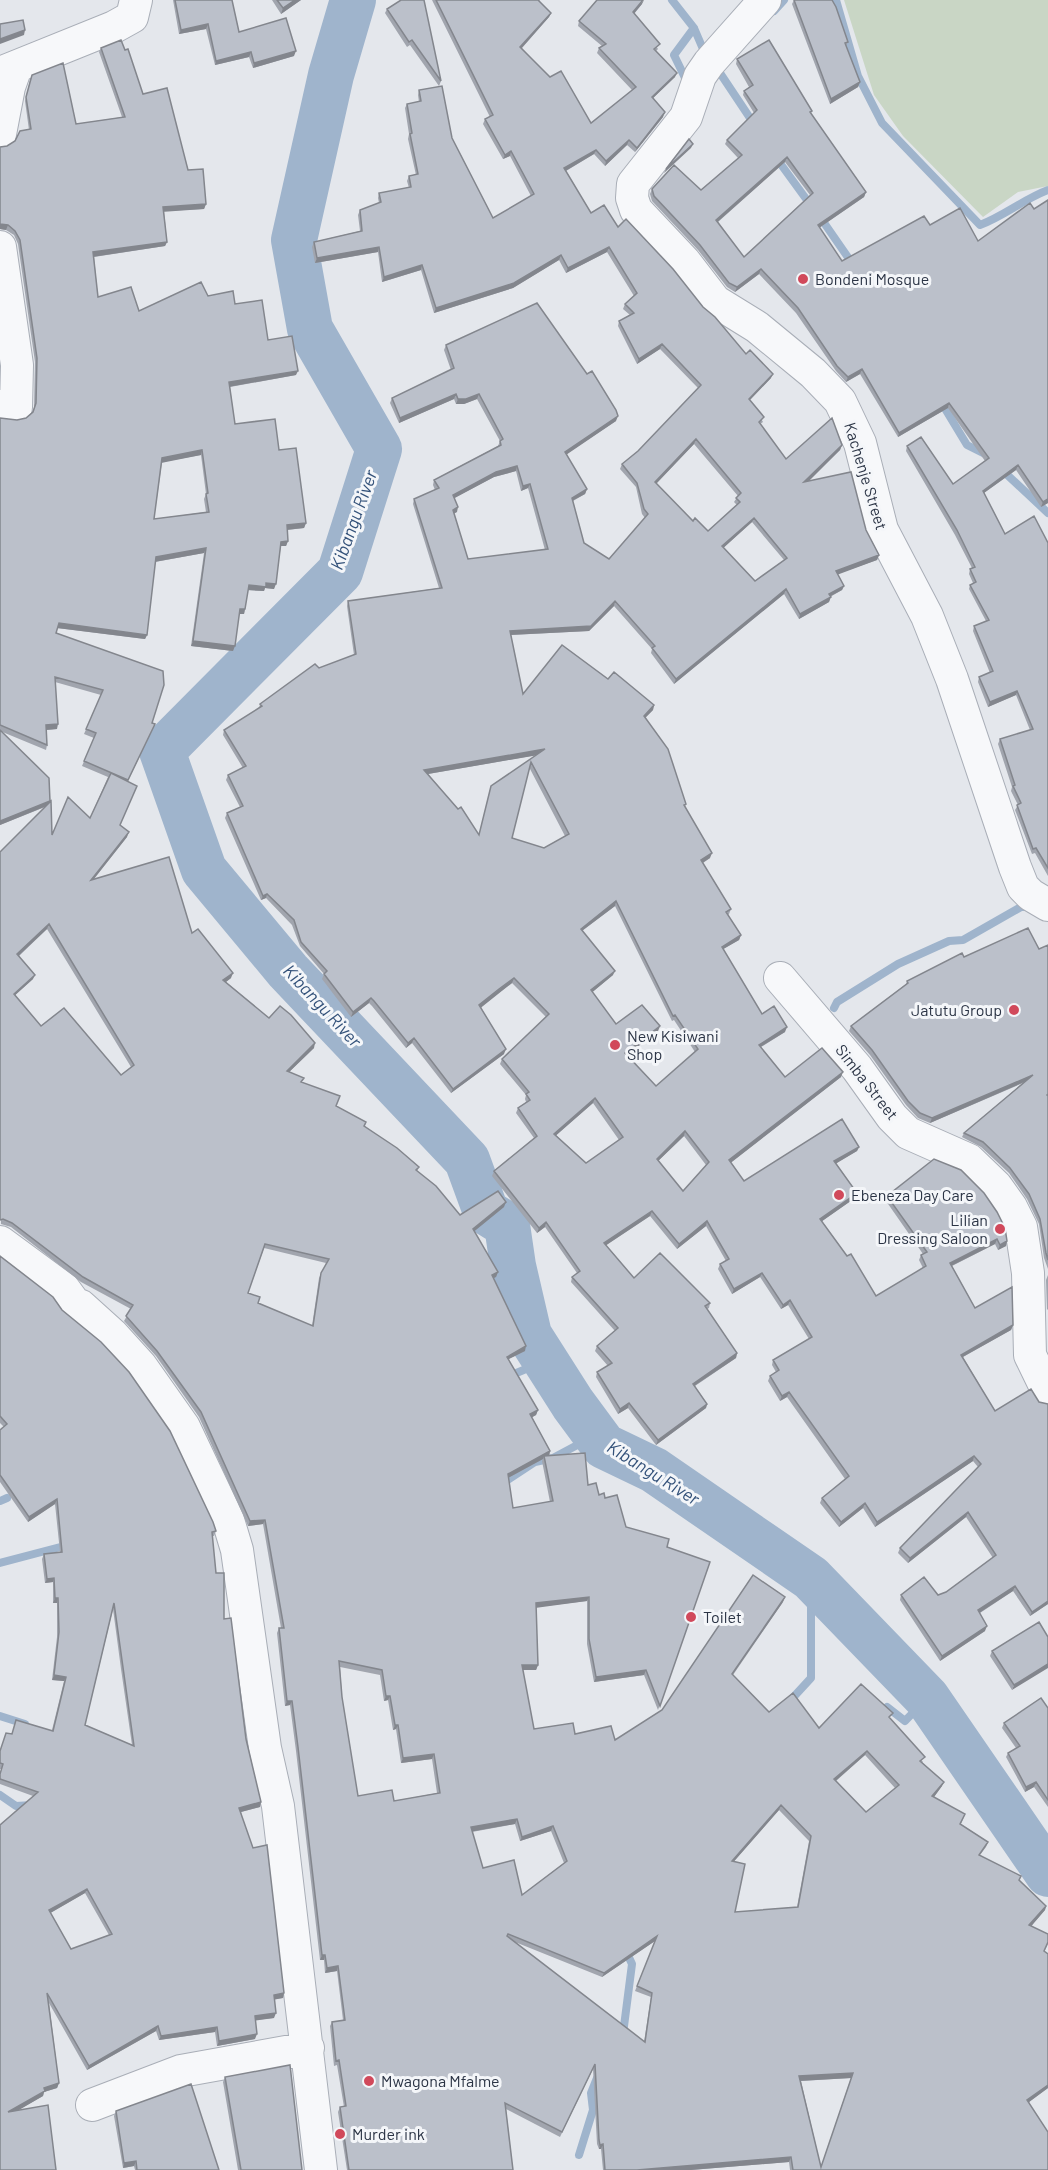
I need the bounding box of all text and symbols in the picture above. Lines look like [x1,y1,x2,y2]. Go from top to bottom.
place label: Bondeni Mosque [815,269,929,288]
marker: Bondeni Mosque [796,272,810,286]
street label: Kachenje Street [841,420,892,532]
water label: Kibangu River [325,466,381,573]
water label: Kibangu River [279,960,367,1052]
place label: Jatutu Group [911,1000,1002,1019]
marker: Jatutu Group [1007,1003,1021,1017]
place label: New Kisiwani Shop [627,1026,719,1063]
marker: New Kisiwani Shop [608,1038,622,1052]
street label: Simba Street [832,1040,903,1123]
place label: Ebeneza Day Care [851,1185,974,1204]
marker: Ebeneza Day Care [832,1188,846,1202]
place label: Lilian Dressing Saloon [877,1210,988,1247]
marker: Lilian Dressing Saloon [993,1222,1007,1236]
water label: Kibangu River [603,1435,704,1510]
place label: Toilet [703,1607,742,1626]
marker: Toilet [684,1610,698,1624]
place label: Mwagona Mfalme [381,2071,500,2090]
marker: Mwagona Mfalme [362,2074,376,2088]
place label: Murder ink [352,2124,425,2143]
marker: Murder ink [333,2127,347,2141]

